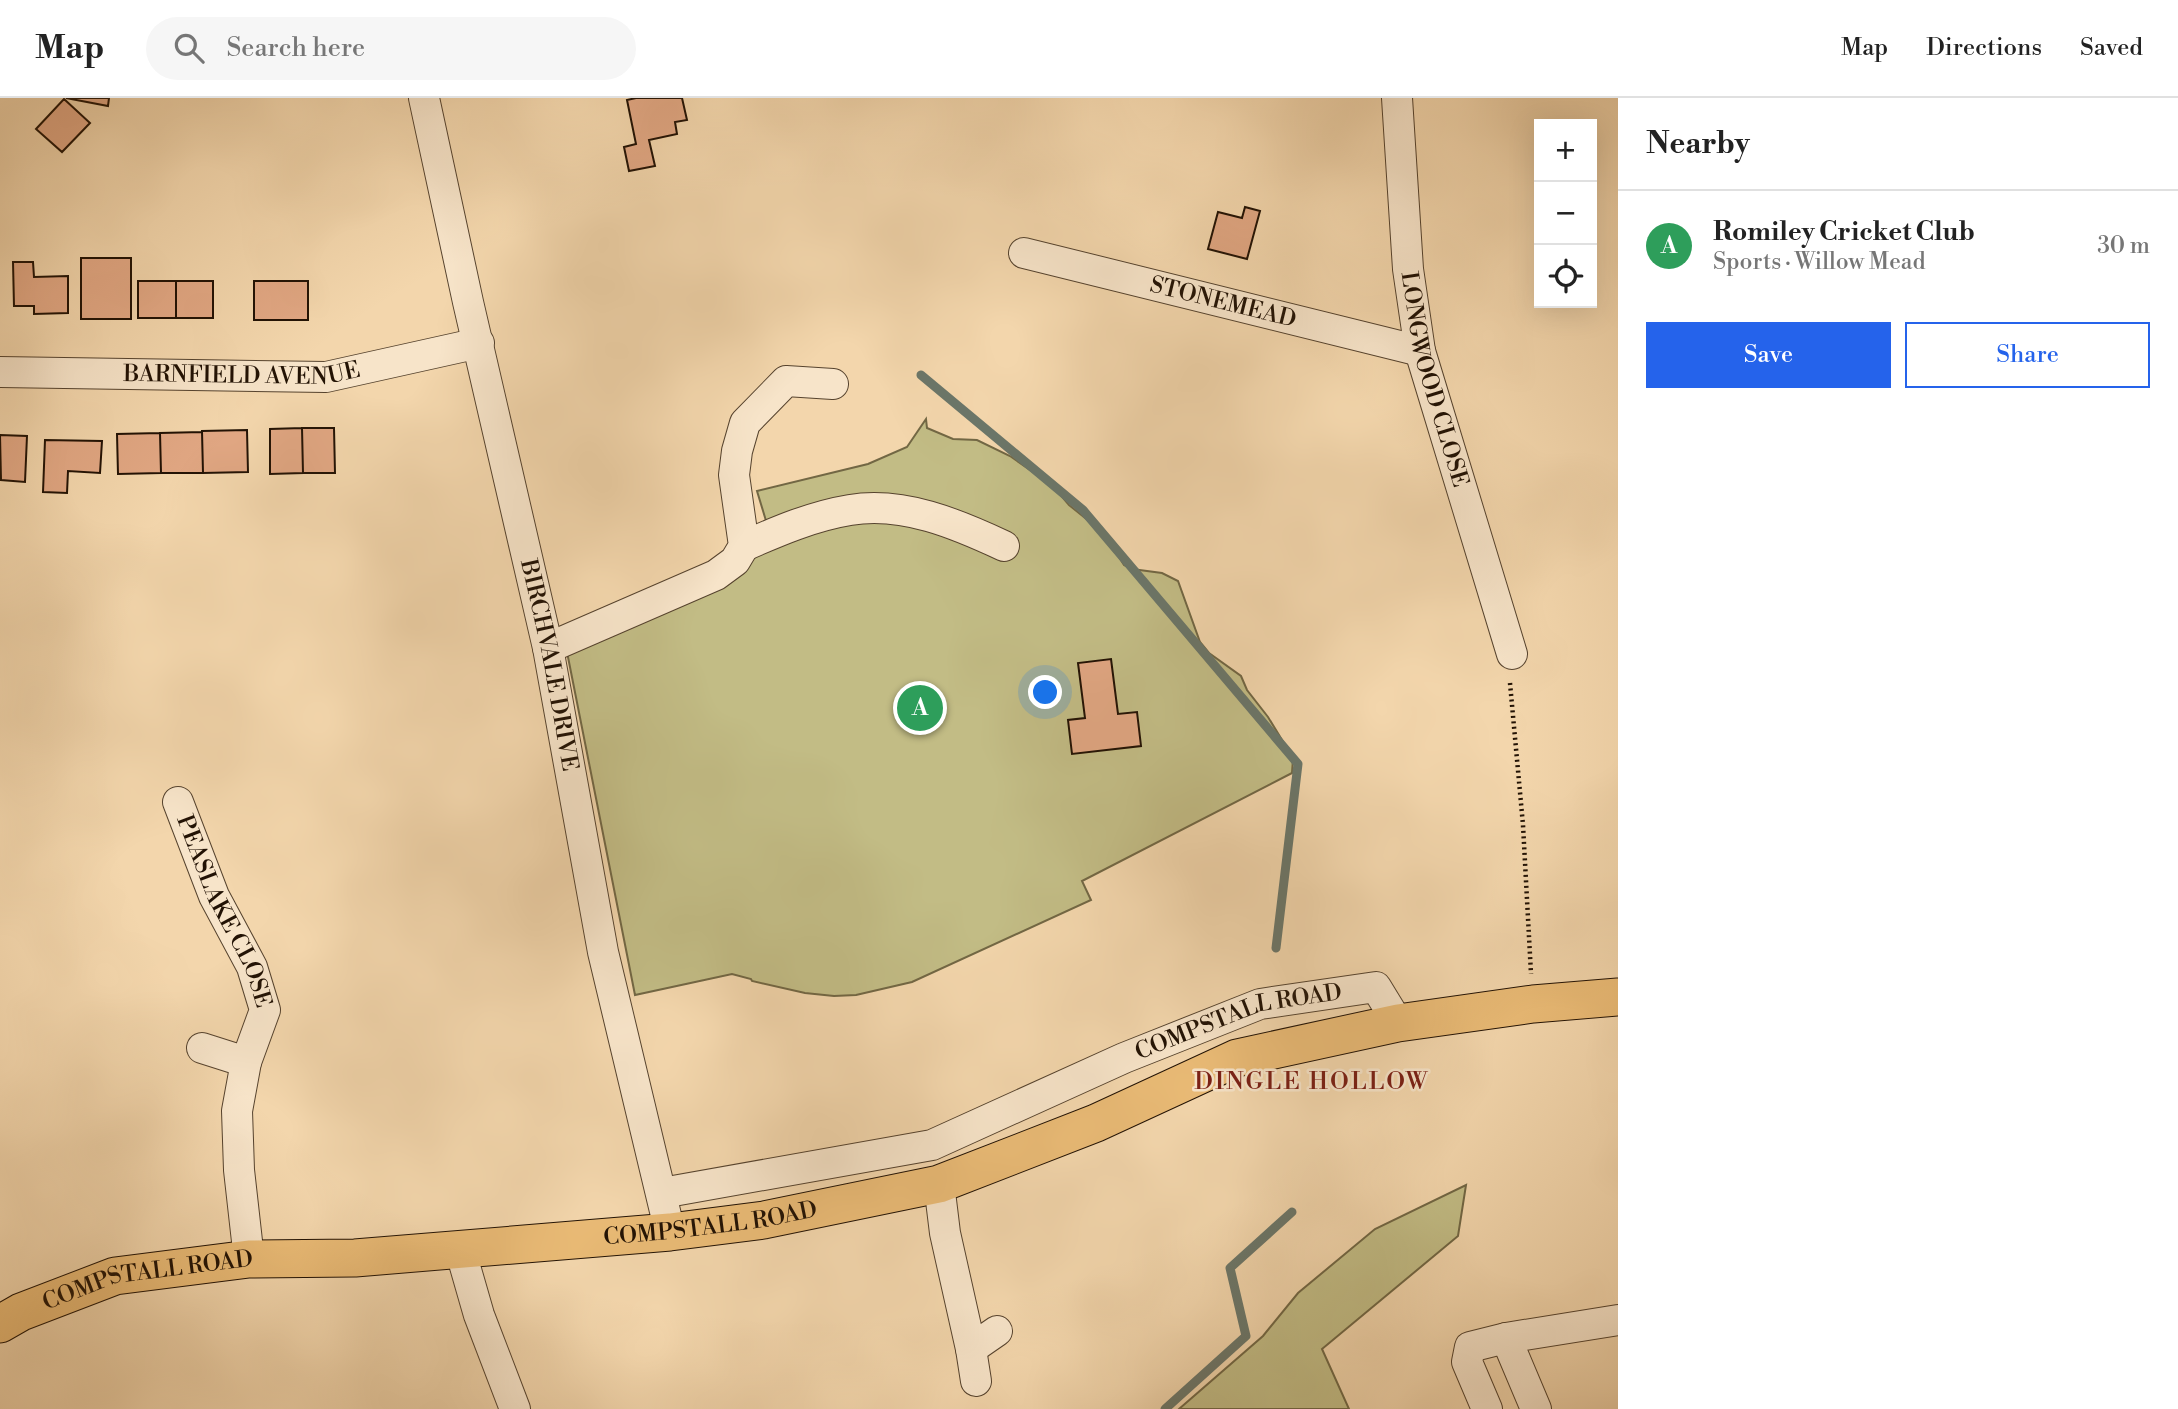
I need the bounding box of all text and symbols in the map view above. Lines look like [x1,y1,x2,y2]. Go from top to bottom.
search box [146,17,636,80]
text: Map [35,28,104,69]
icon: search [170,29,208,67]
text: Search here [226,32,365,64]
text: Map [1841,33,1888,63]
text: Directions [1926,33,2042,63]
text: Saved [2080,33,2143,63]
map controls [1534,119,1597,308]
button: + [1534,119,1597,182]
text: Nearby [1646,125,1750,163]
button: − [1534,182,1597,245]
text: Romiley Cricket Club [1713,216,1975,248]
text: A [1661,232,1677,260]
text: 30 m [2097,232,2150,260]
button: locate [1534,245,1597,308]
text: Sports · Willow Mead [1713,248,1925,276]
street label: LONGWOOD CLOSE [1395,270,1475,491]
street label: STONEMEAD [1147,271,1299,334]
button: Save [1646,322,1891,388]
button: Share [1905,322,2150,388]
street label: BARNFIELD AVENUE [122,356,363,391]
street label: BIRCHVALE DRIVE [514,556,584,773]
your location [1028,675,1062,709]
pin: A [897,682,943,734]
street label: PEASLAKE CLOSE [170,811,277,1011]
street label: COMPSTALL ROAD [1131,978,1344,1066]
district label: DINGLE HOLLOW [1194,1067,1430,1097]
street label: COMPSTALL ROAD [602,1195,820,1251]
street label: COMPSTALL ROAD [38,1245,255,1316]

